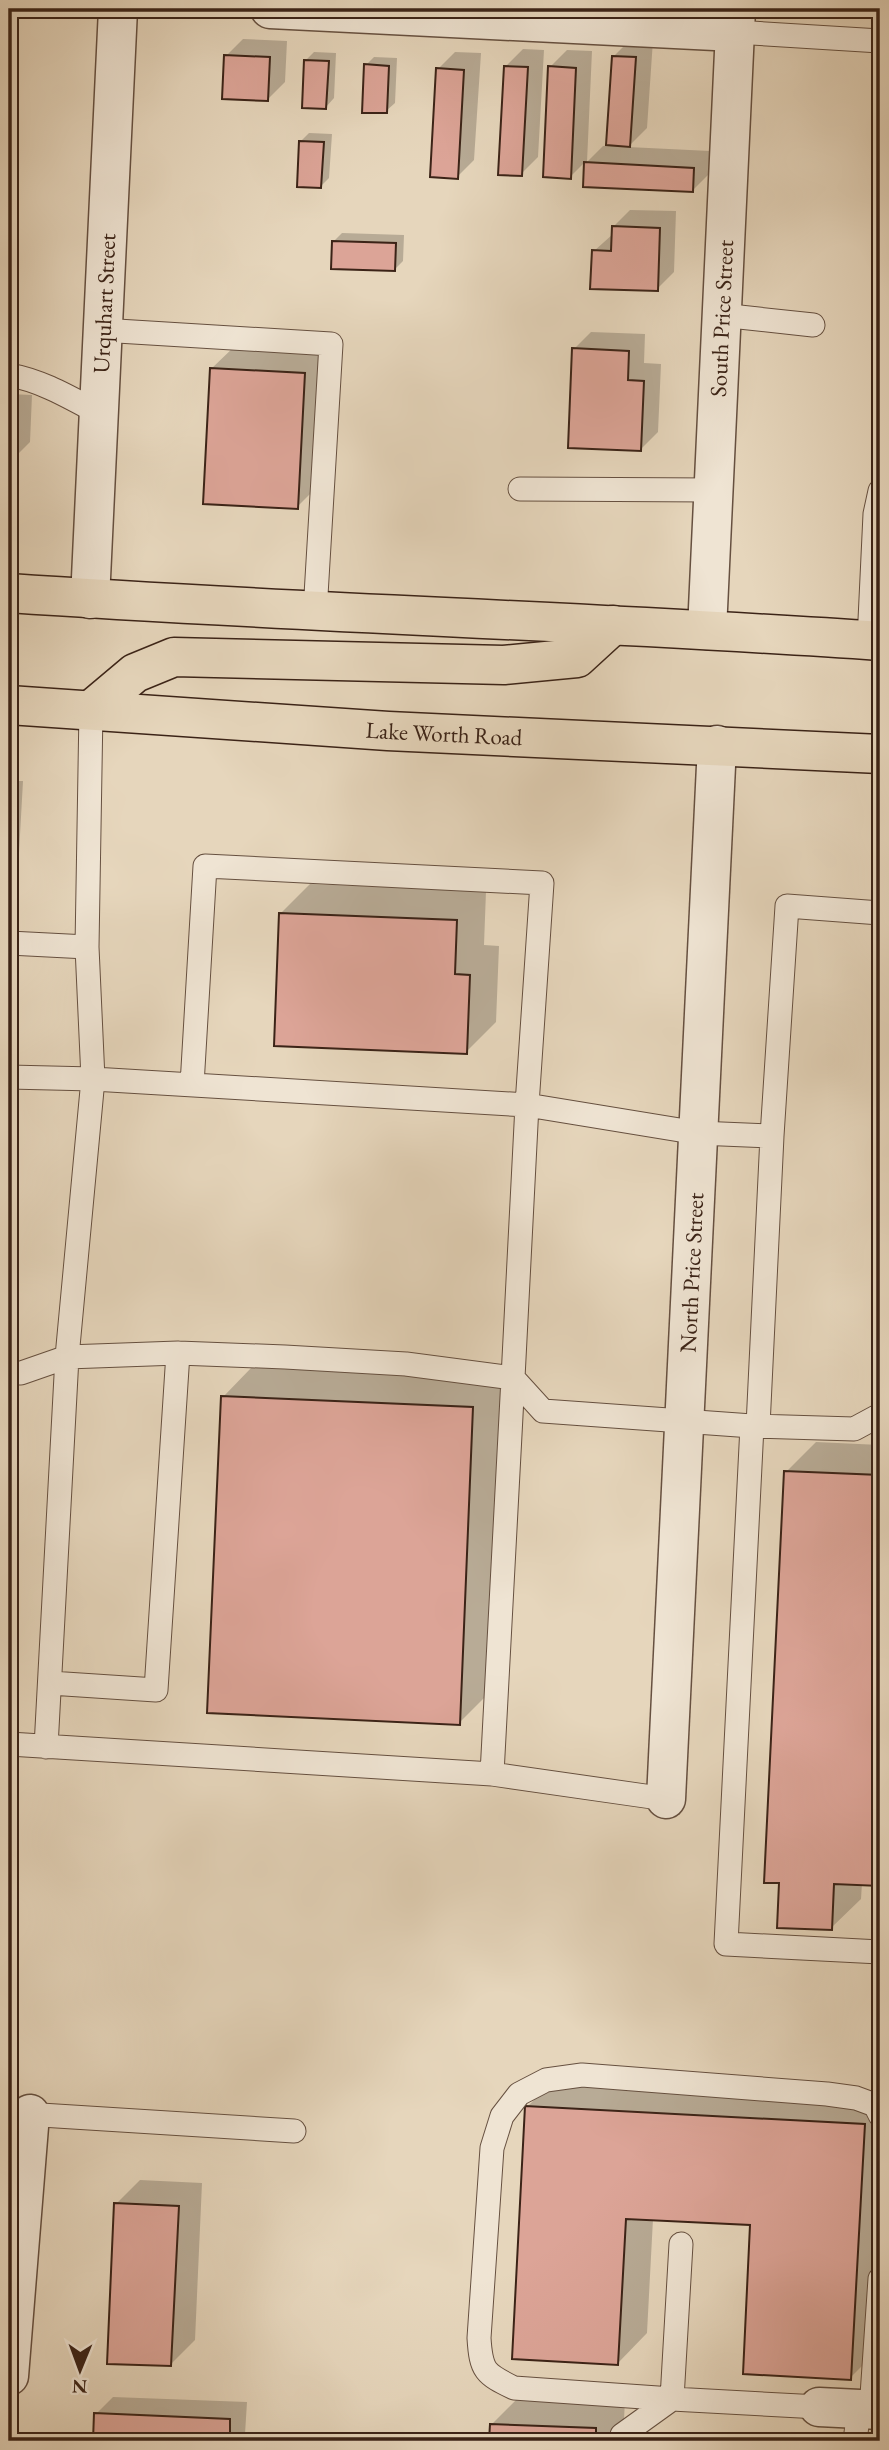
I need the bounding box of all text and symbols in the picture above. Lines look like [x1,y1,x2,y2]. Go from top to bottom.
street label: Urquhart Street [86,232,122,374]
street label: South Price Street [703,238,740,397]
street label: Lake Worth Road [365,715,523,752]
street label: North Price Street [673,1191,710,1353]
north arrow [46,2334,116,2404]
text: N [71,2374,88,2399]

